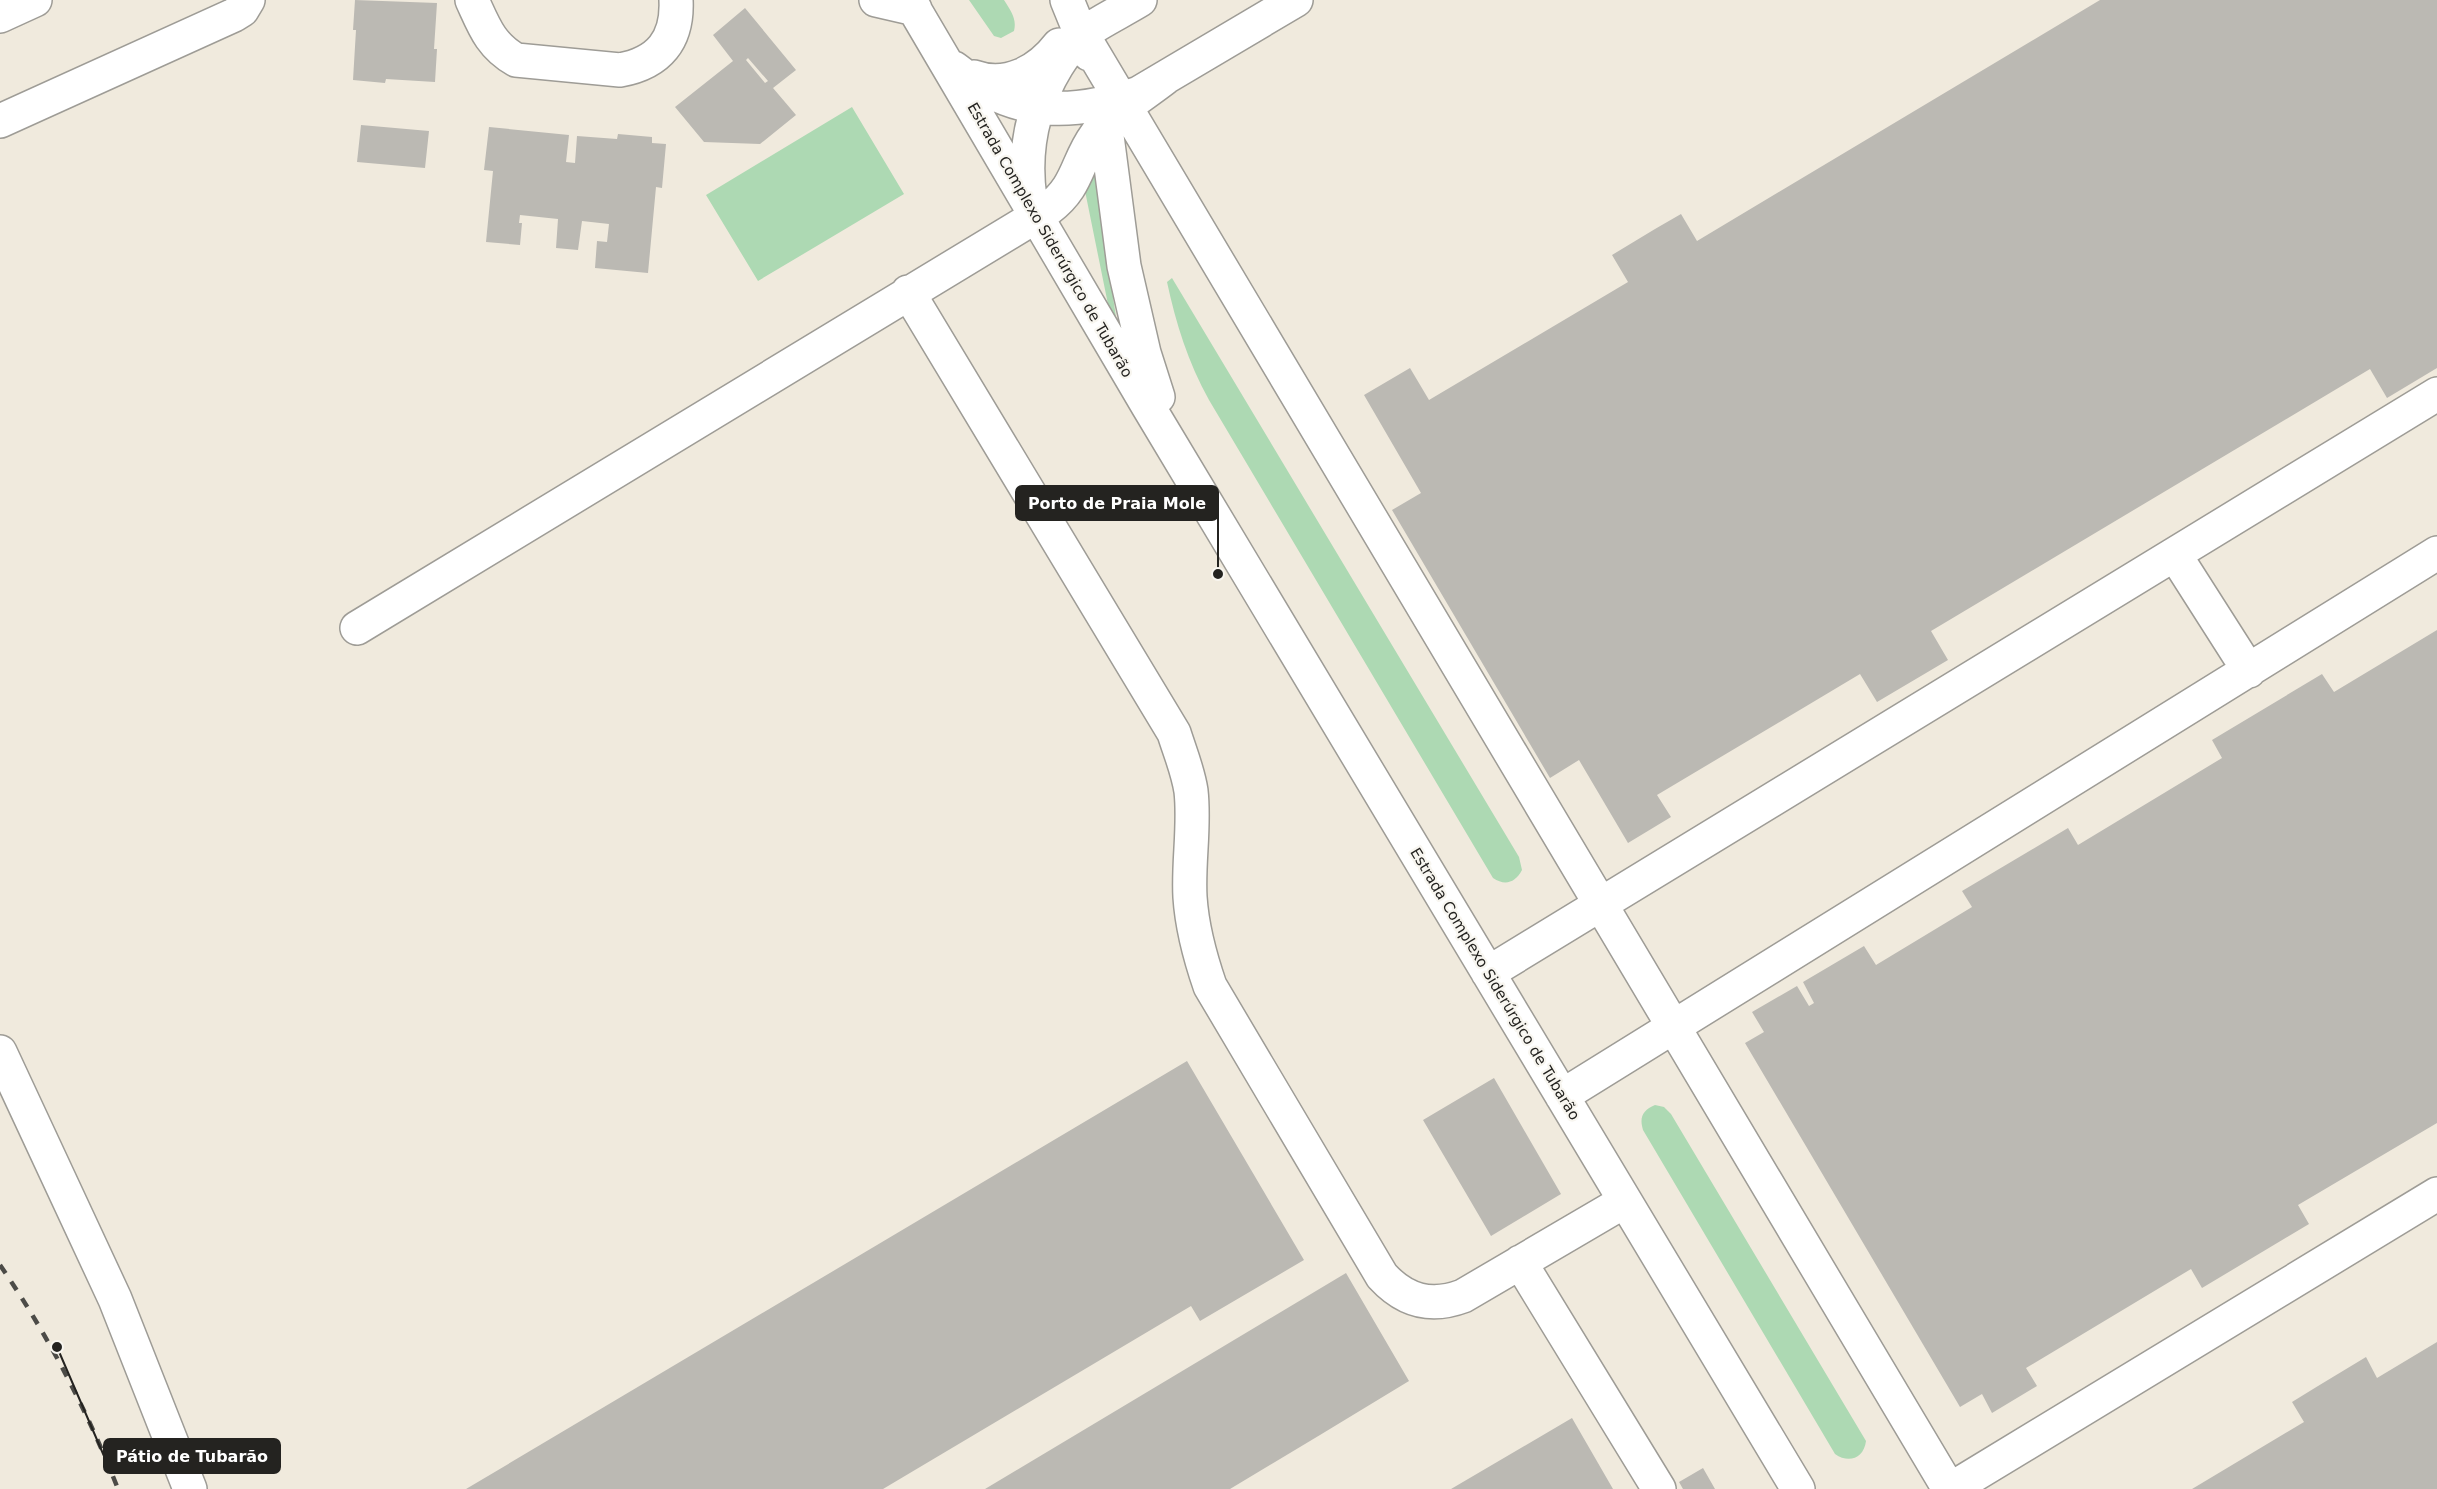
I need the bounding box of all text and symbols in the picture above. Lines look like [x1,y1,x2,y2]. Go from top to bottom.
street label: Estrada Complexo Siderúrgico de Tubarão [964,99,1136,381]
callout: Porto de Praia Mole [1016,486,1218,520]
text: Porto de Praia Mole [1028,494,1206,513]
street label: Estrada Complexo Siderúrgico de Tubarão [1406,845,1584,1123]
callout: Pátio de Tubarão [104,1439,280,1473]
text: Pátio de Tubarão [116,1447,268,1466]

